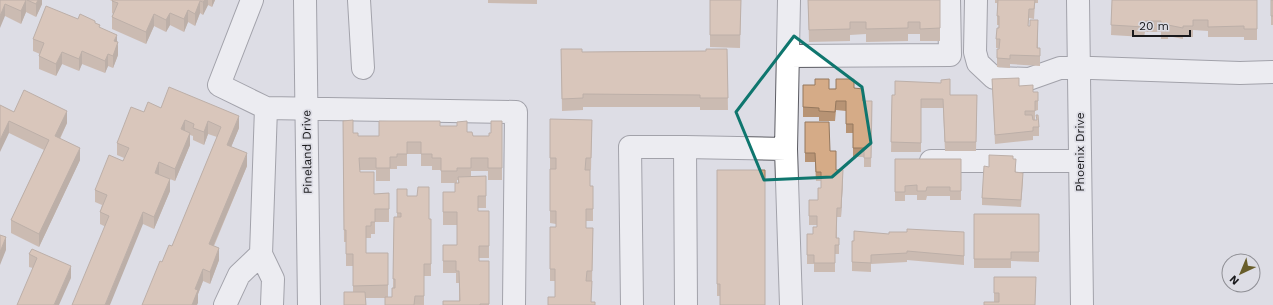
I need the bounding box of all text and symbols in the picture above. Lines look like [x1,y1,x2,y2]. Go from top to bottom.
scale bar [1133,12,1190,38]
text: 20 m [1139,19,1169,33]
street label: Pineland Drive [299,110,315,194]
street label: Phoenix Drive [1073,112,1087,192]
north arrow [1221,253,1261,293]
text: N [1227,272,1242,287]

